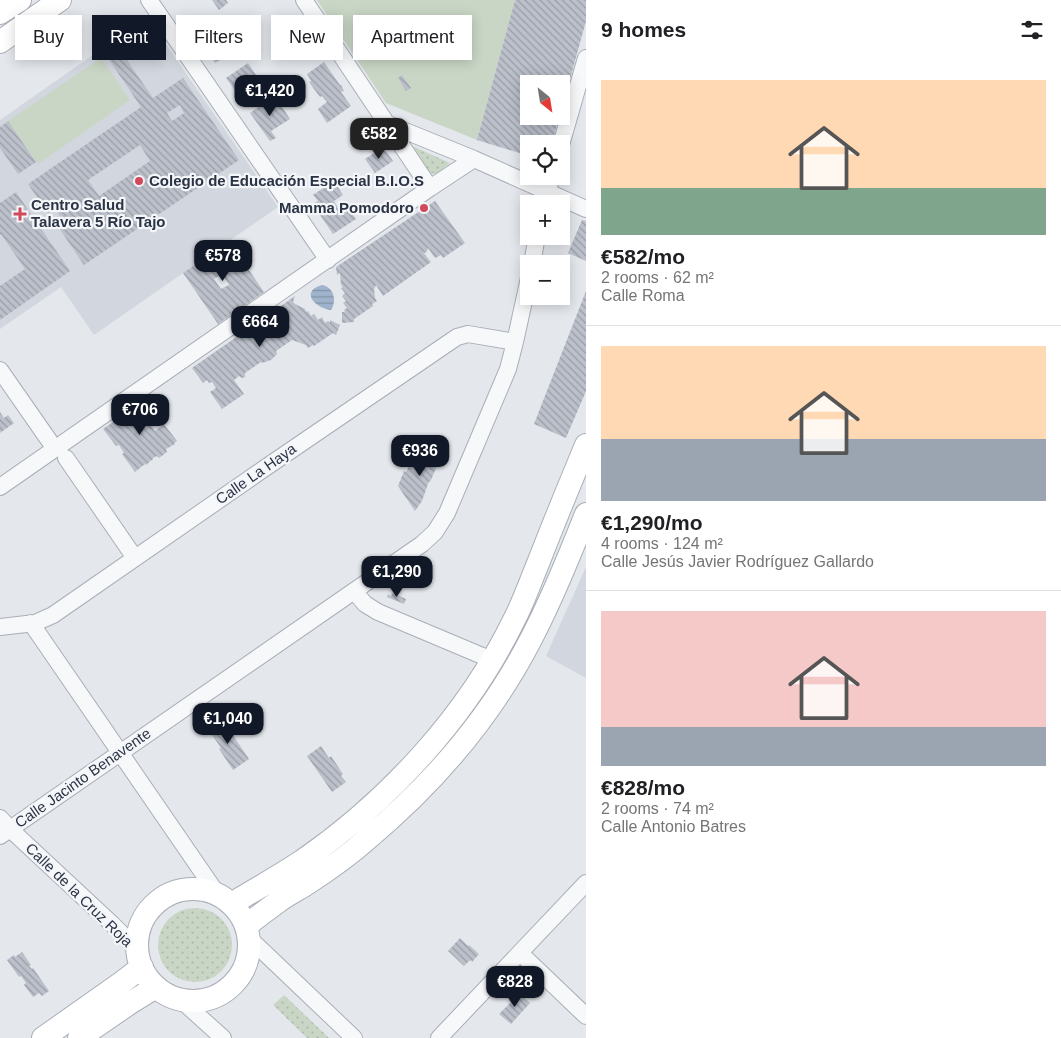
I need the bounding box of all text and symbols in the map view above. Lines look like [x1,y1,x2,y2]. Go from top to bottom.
chip: Buy [15,15,82,60]
chip: Rent [92,15,166,60]
chip: Filters [176,15,261,60]
chip: New [271,15,343,60]
chip: Apartment [353,15,472,60]
icon: filters [1018,16,1046,44]
text: 9 homes [601,18,686,41]
pin: €1,420 [229,74,311,117]
north arrow [520,75,570,125]
map controls [520,75,570,305]
text: €1,420 [246,82,294,99]
icon: home [779,113,869,203]
pin: €582 [349,118,409,160]
text: €582 [361,125,397,142]
button: locate [520,135,570,185]
place label: Colegio de Educación Especial B.I.O.S [149,172,424,189]
marker: Colegio de Educación Especial B.I.O.S [133,175,145,187]
button: + [520,195,570,245]
place label: Centro Salud Talavera 5 Río Tajo [31,196,166,230]
place label: Mamma Pomodoro [279,199,414,216]
marker: Mamma Pomodoro [418,202,430,214]
marker: Centro Salud Talavera 5 Río Tajo [13,207,27,221]
pin: €578 [193,240,253,282]
text: €582/mo [601,245,685,268]
text: €578 [205,247,241,264]
button: − [520,255,570,305]
text: 2 rooms · 62 m² [601,269,714,286]
text: Calle Roma [601,287,685,304]
pin: €664 [230,306,290,348]
text: €664 [242,313,278,330]
icon: home [779,378,869,468]
pin: €706 [110,394,170,436]
text: €706 [122,401,158,418]
pin: €936 [390,434,450,477]
street label: Calle La Haya [212,439,300,508]
text: €936 [402,442,438,459]
text: €1,290/mo [601,511,703,534]
text: 4 rooms · 124 m² [601,535,723,552]
text: Calle Jesús Javier Rodríguez Gallardo [601,553,874,570]
pin: €1,290 [356,556,438,598]
text: €1,290 [373,563,421,580]
icon: home [779,643,869,733]
pin: €1,040 [187,702,269,745]
text: €1,040 [204,710,252,727]
street label: Calle Jacinto Benavente [12,724,154,831]
text: €828/mo [601,776,685,799]
text: 2 rooms · 74 m² [601,800,714,817]
text: Calle Antonio Batres [601,818,746,835]
street label: Calle de la Cruz Roja [22,839,137,950]
pin: €828 [485,966,545,1008]
text: €828 [497,973,533,990]

